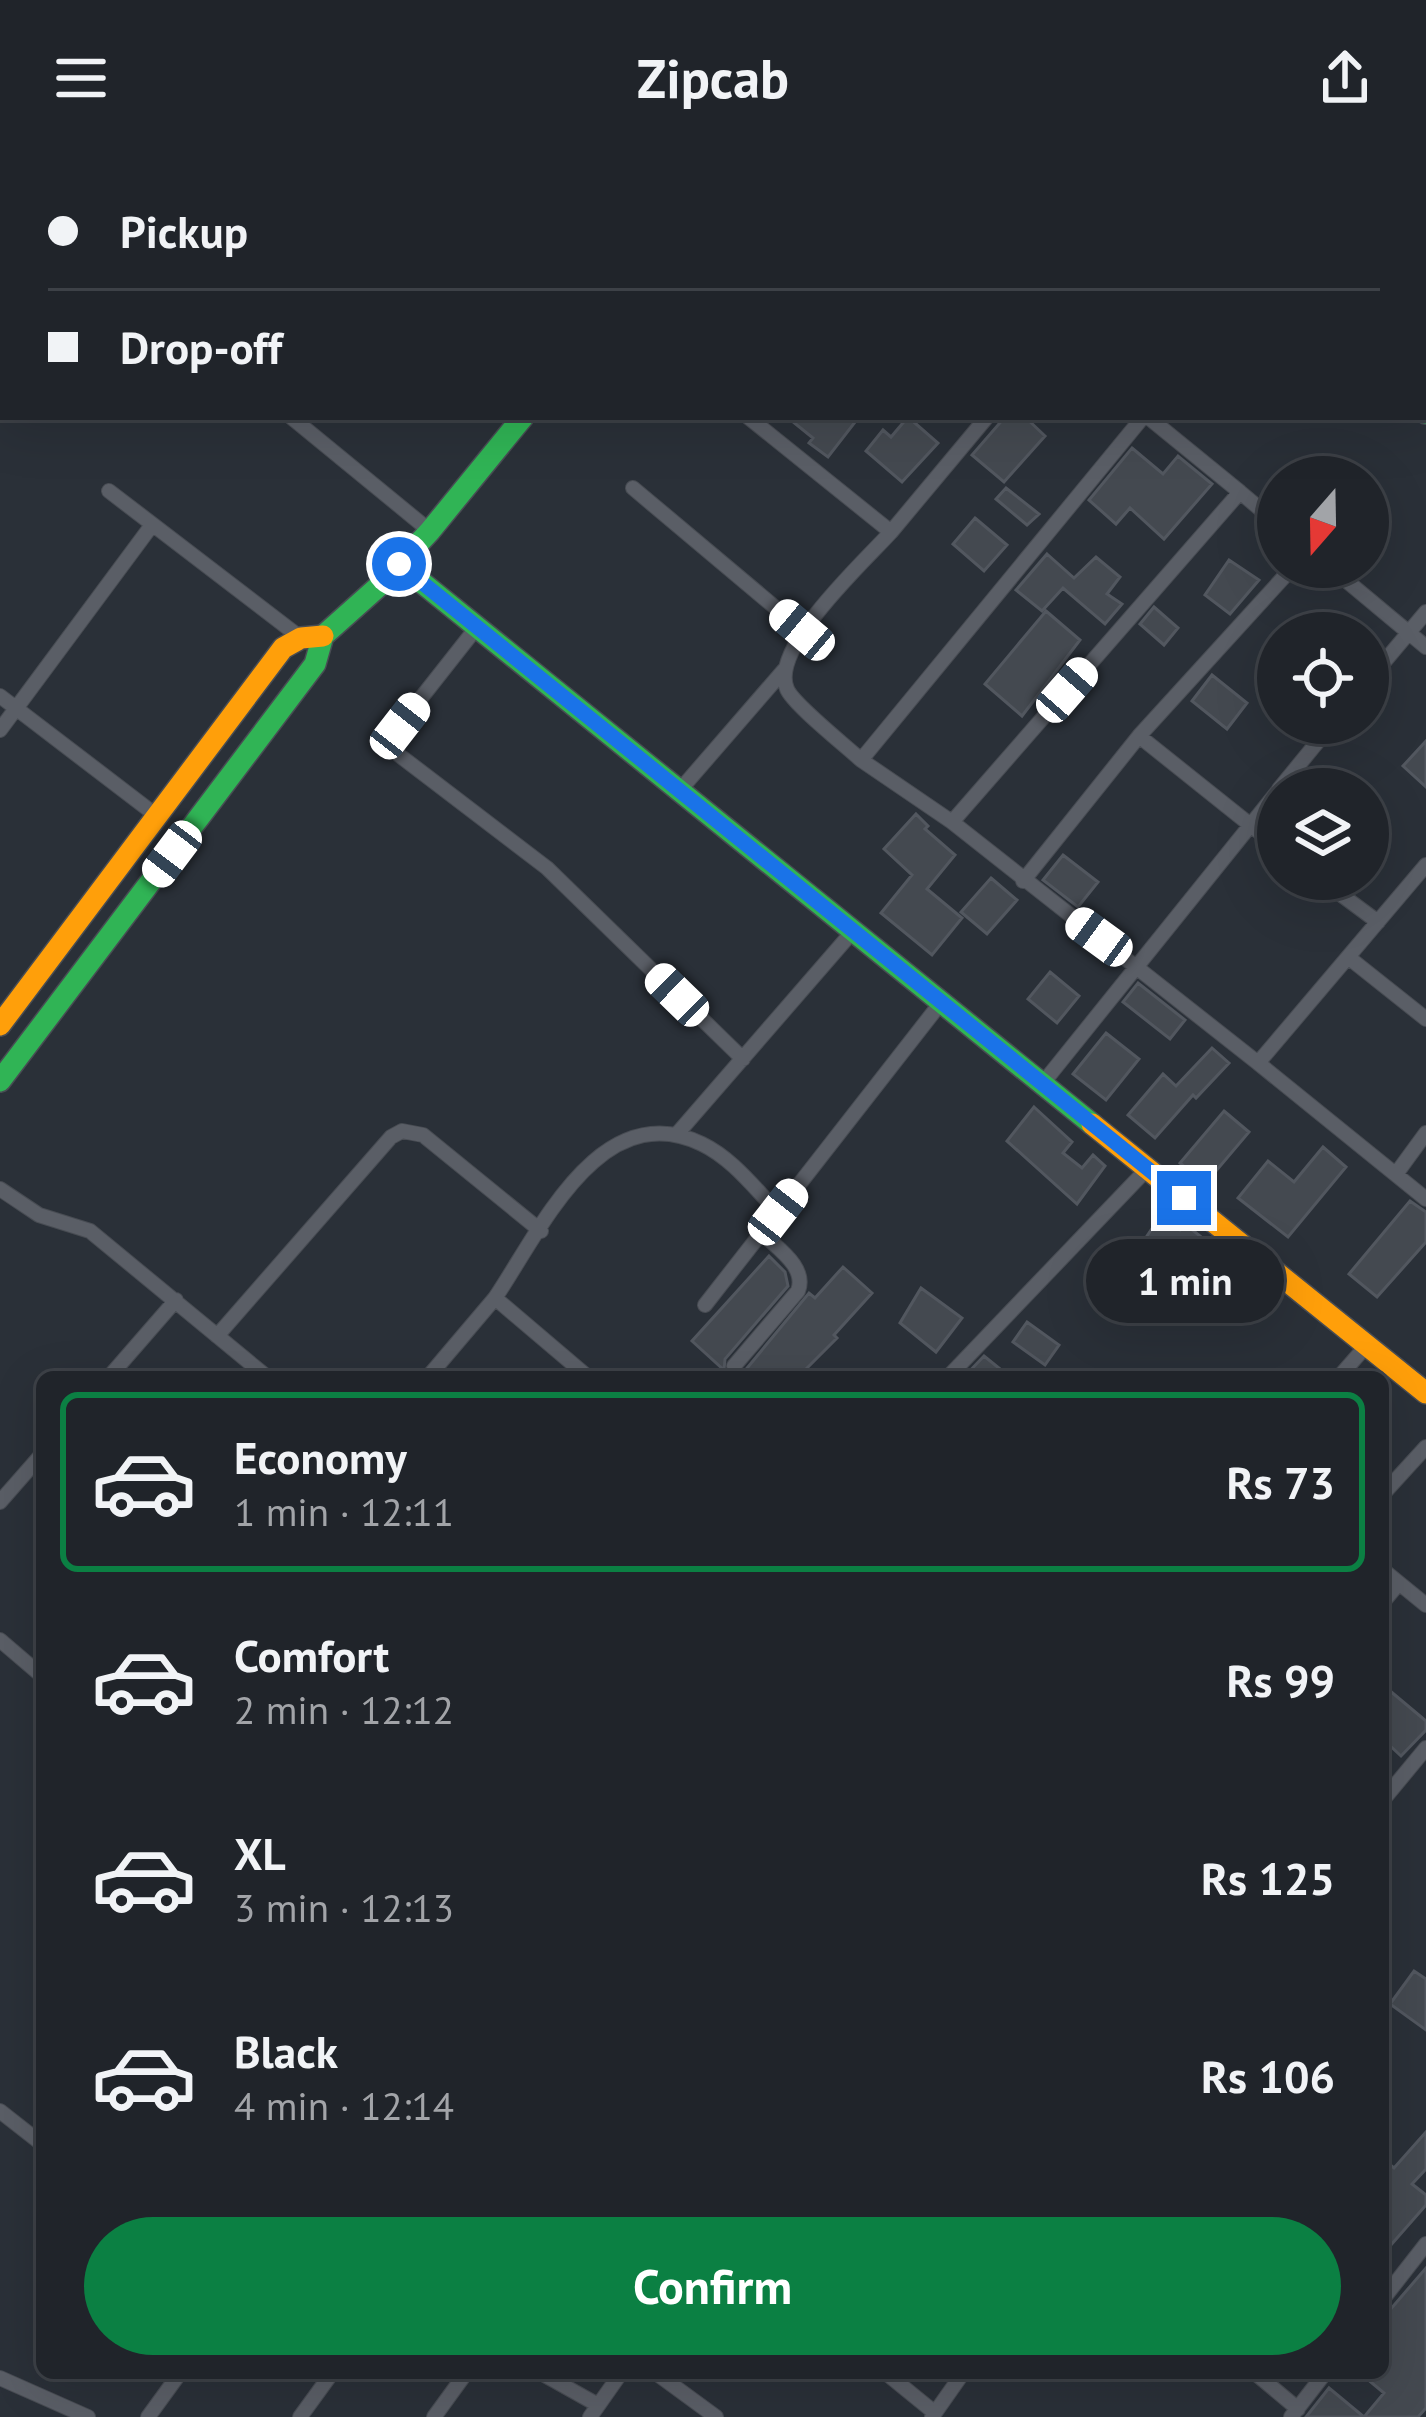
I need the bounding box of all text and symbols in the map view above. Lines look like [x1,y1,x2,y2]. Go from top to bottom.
text: Zipcab [637,43,789,113]
icon: menu [48,45,114,111]
icon: share [1312,45,1378,111]
text: Pickup [120,202,248,260]
text: Drop-off [120,318,282,376]
north arrow [1257,456,1389,588]
map controls [1257,456,1389,900]
route start [372,537,426,591]
car [763,593,841,667]
button: locate [1257,612,1389,744]
car [1030,651,1104,729]
car [364,687,436,765]
button: layers [1257,768,1389,900]
car [136,814,208,894]
car [1059,901,1139,973]
car [639,957,715,1033]
route end [1157,1171,1211,1225]
car [742,1173,814,1251]
callout: 1 min [1085,1240,1283,1324]
text: 1 min [1137,1255,1233,1306]
icon: car [90,1428,198,1536]
text: Economy [234,1428,407,1486]
text: Rs 73 [1227,1453,1335,1511]
text: 1 min · 12:11 [234,1486,454,1537]
icon: car [90,1626,198,1734]
text: Comfort [234,1626,389,1684]
text: Rs 99 [1227,1651,1335,1709]
text: 2 min · 12:12 [234,1684,454,1735]
icon: car [90,1824,198,1932]
text: XL [234,1824,286,1882]
text: Rs 125 [1201,1849,1335,1907]
text: 3 min · 12:13 [234,1882,454,1933]
icon: car [90,2022,198,2130]
text: Black [234,2022,338,2080]
text: Rs 106 [1201,2047,1335,2105]
text: 4 min · 12:14 [234,2080,454,2131]
button: Confirm [84,2217,1341,2355]

